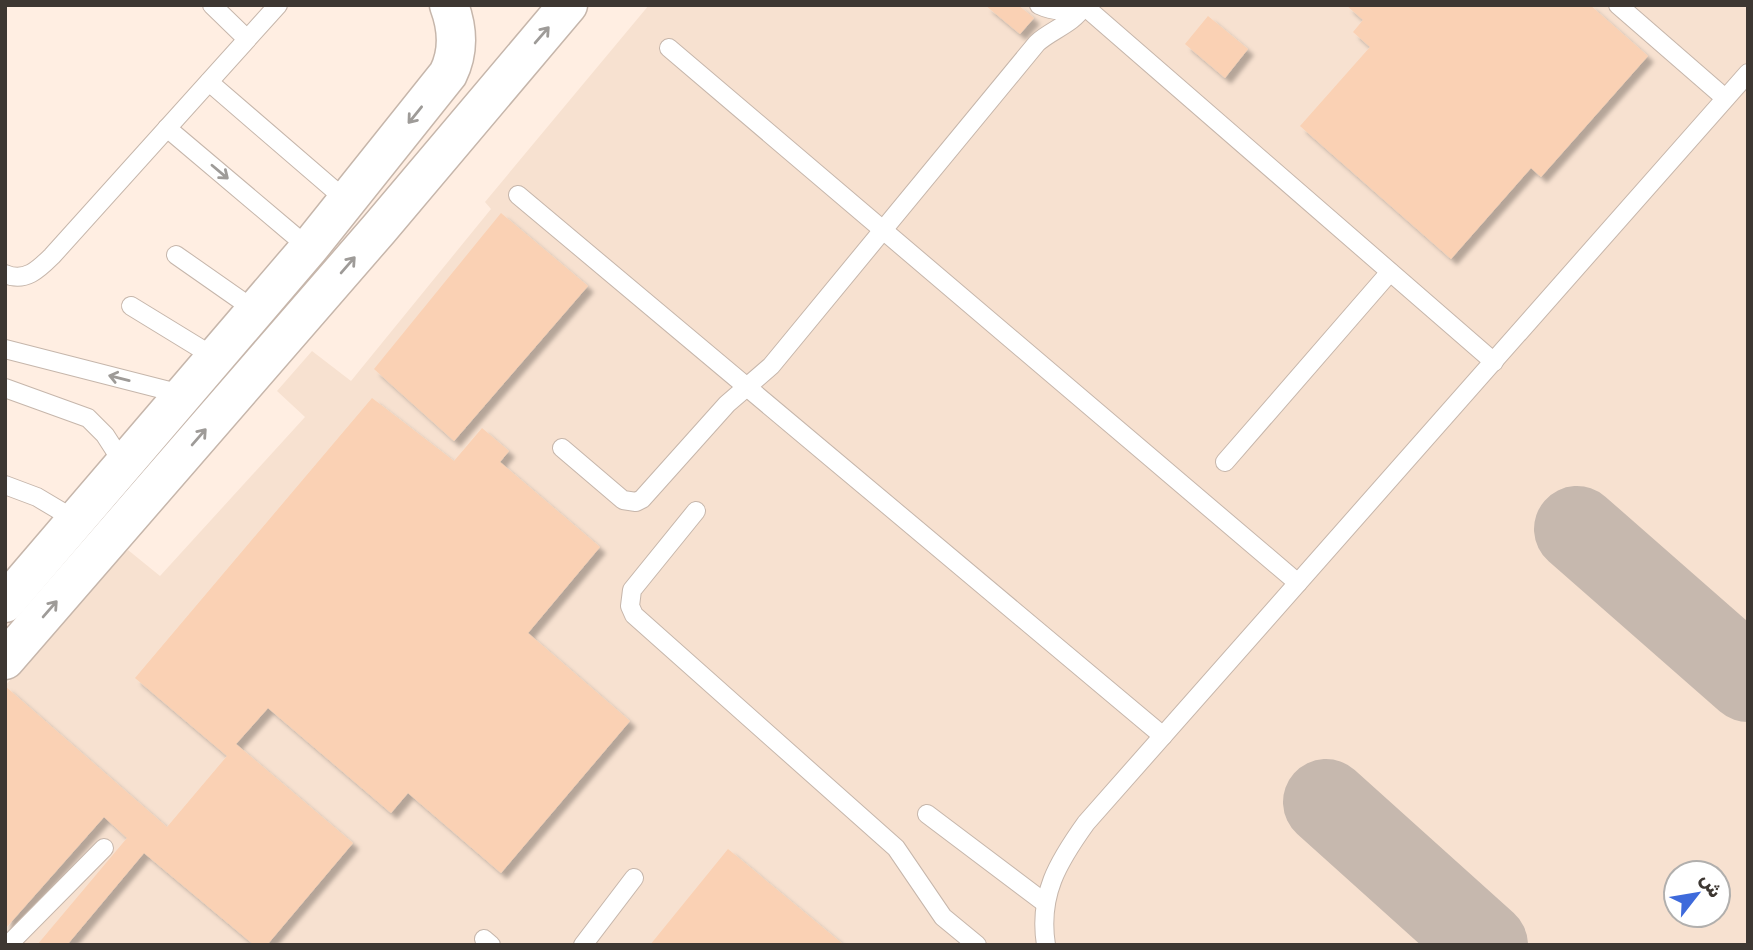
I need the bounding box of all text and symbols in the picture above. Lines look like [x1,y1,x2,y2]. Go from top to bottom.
one-way arrow [534,26,550,44]
one-way arrow [408,105,423,123]
one-way arrow [210,164,228,180]
one-way arrow [340,256,356,274]
one-way arrow [108,371,131,384]
one-way arrow [191,428,207,446]
one-way arrow [42,600,58,618]
north arrow [1662,859,1732,929]
text: ش [1695,869,1727,902]

